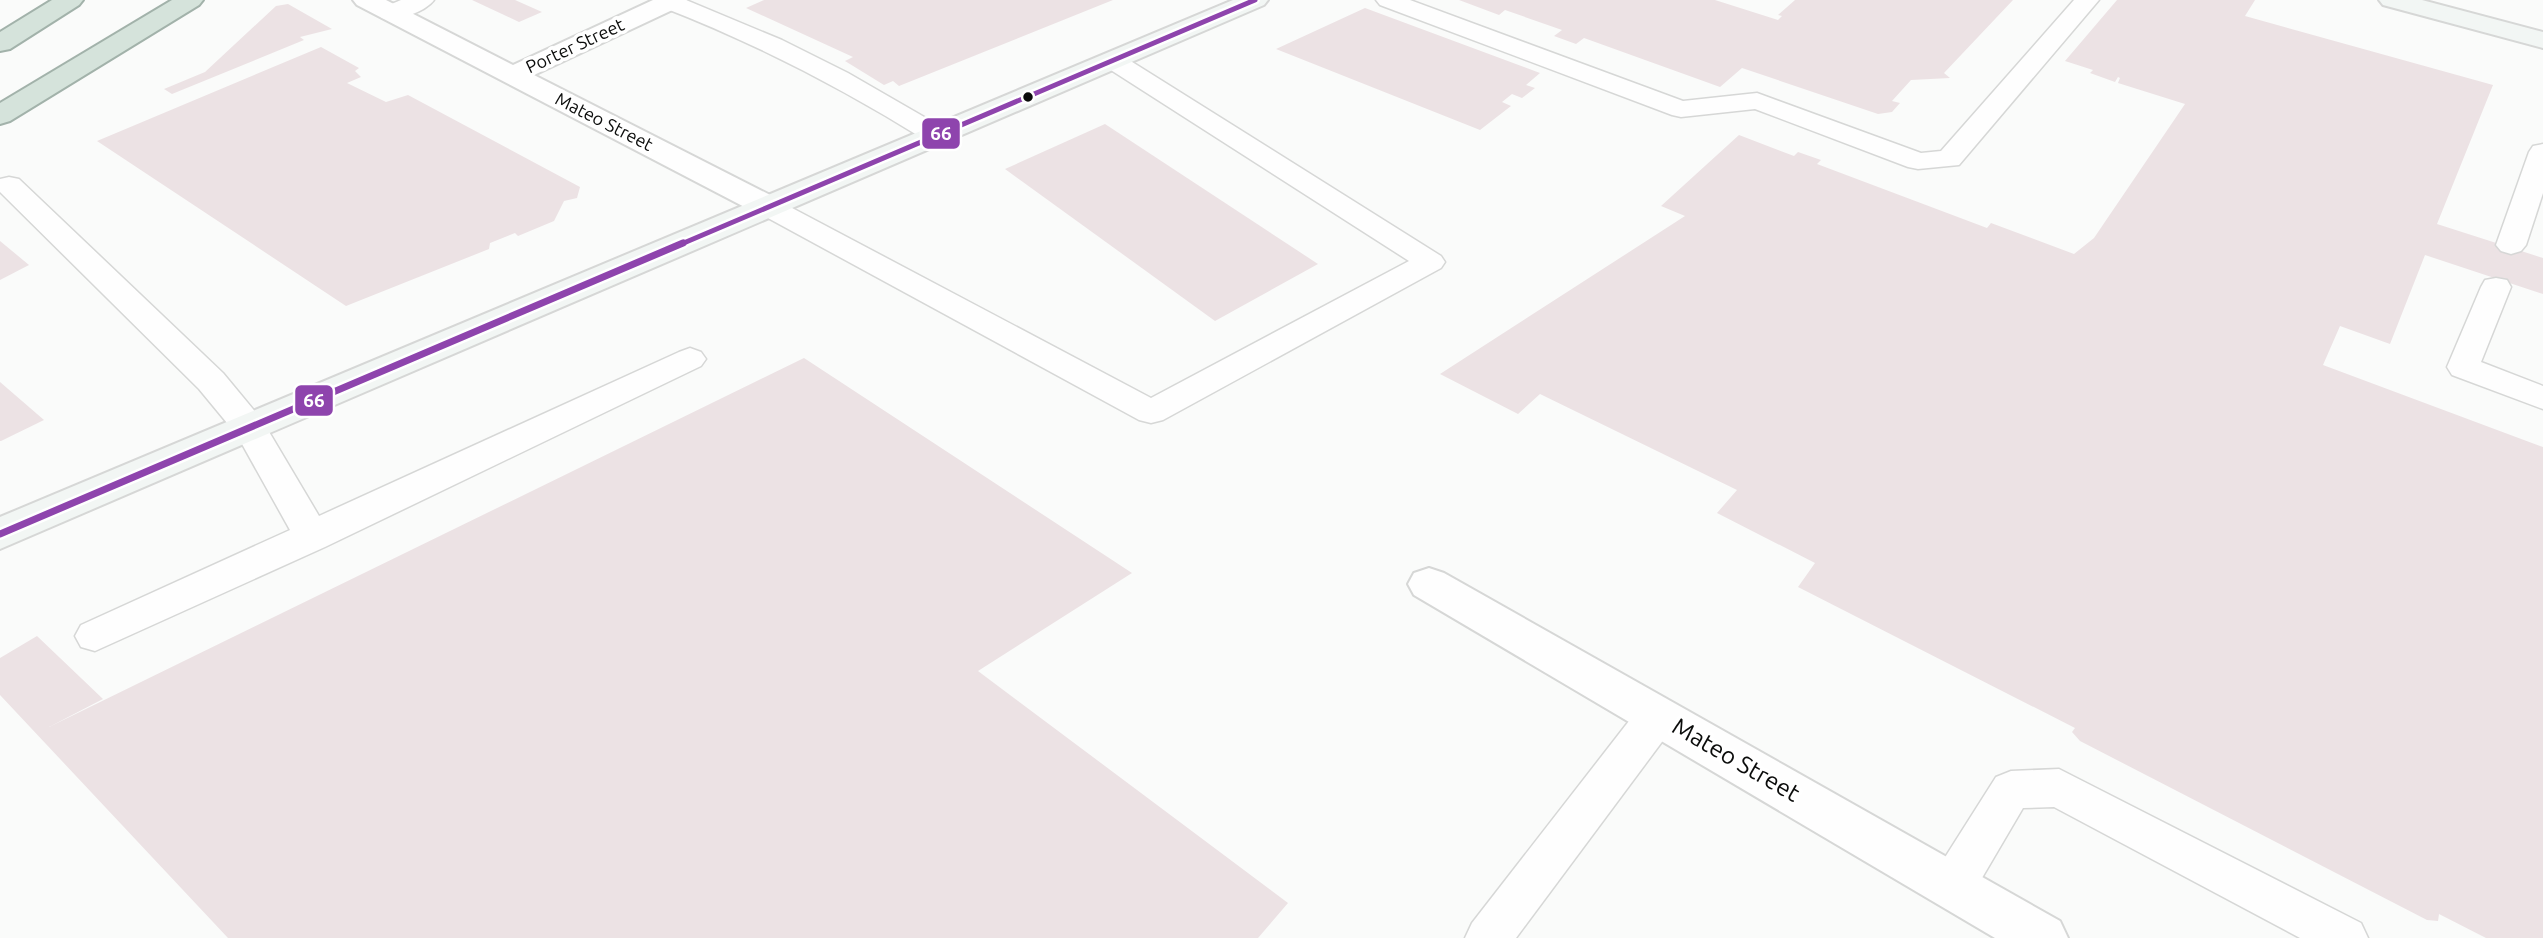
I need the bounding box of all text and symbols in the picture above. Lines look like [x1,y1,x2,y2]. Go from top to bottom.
street label: Porter Street [522,14,627,77]
street label: Mateo Street [552,88,657,154]
unlabelled marker [1021,90,1035,104]
line badge: 66 [921,117,961,150]
text: 66 [930,122,952,144]
line badge: 66 [294,384,334,417]
text: 66 [303,389,325,411]
street label: Mateo Street [1668,712,1805,807]

